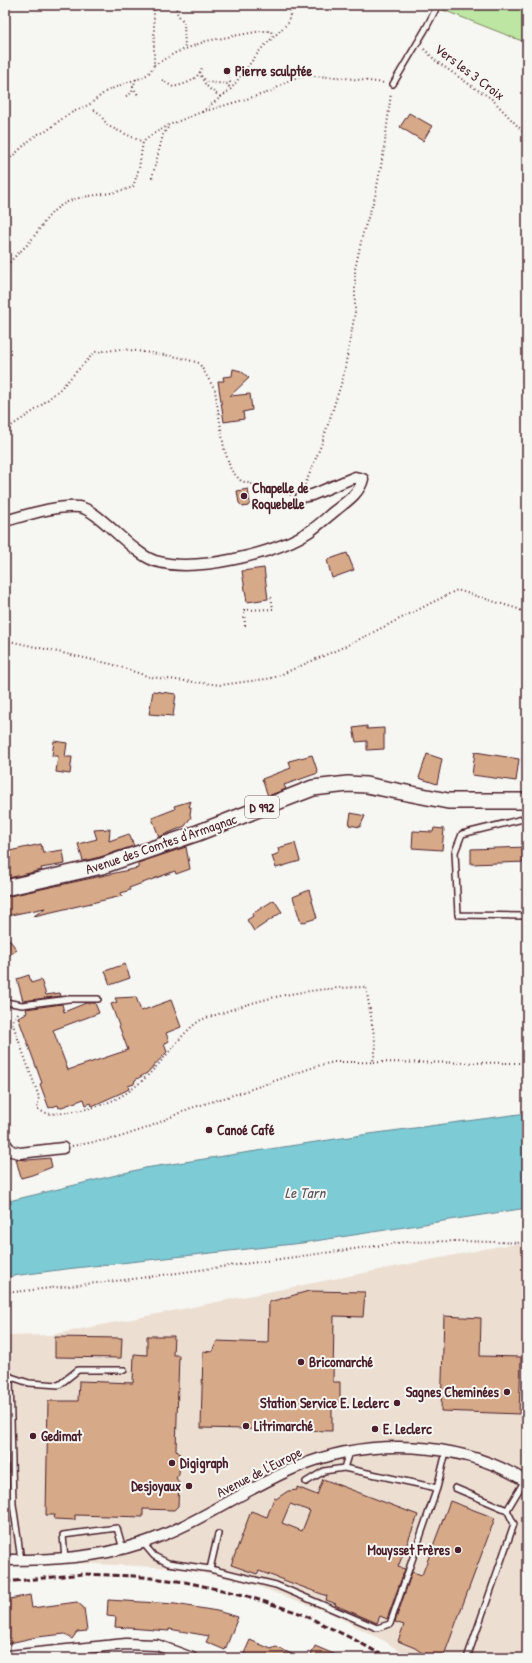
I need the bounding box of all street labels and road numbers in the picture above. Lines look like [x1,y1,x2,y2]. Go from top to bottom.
street label: Vers les 3 Croix [431,39,509,104]
road number: D 992 [245,796,279,818]
street label: Avenue des Comtes d'Armagnac [83,809,240,879]
street label: Avenue de l'Europe [213,1442,306,1502]

